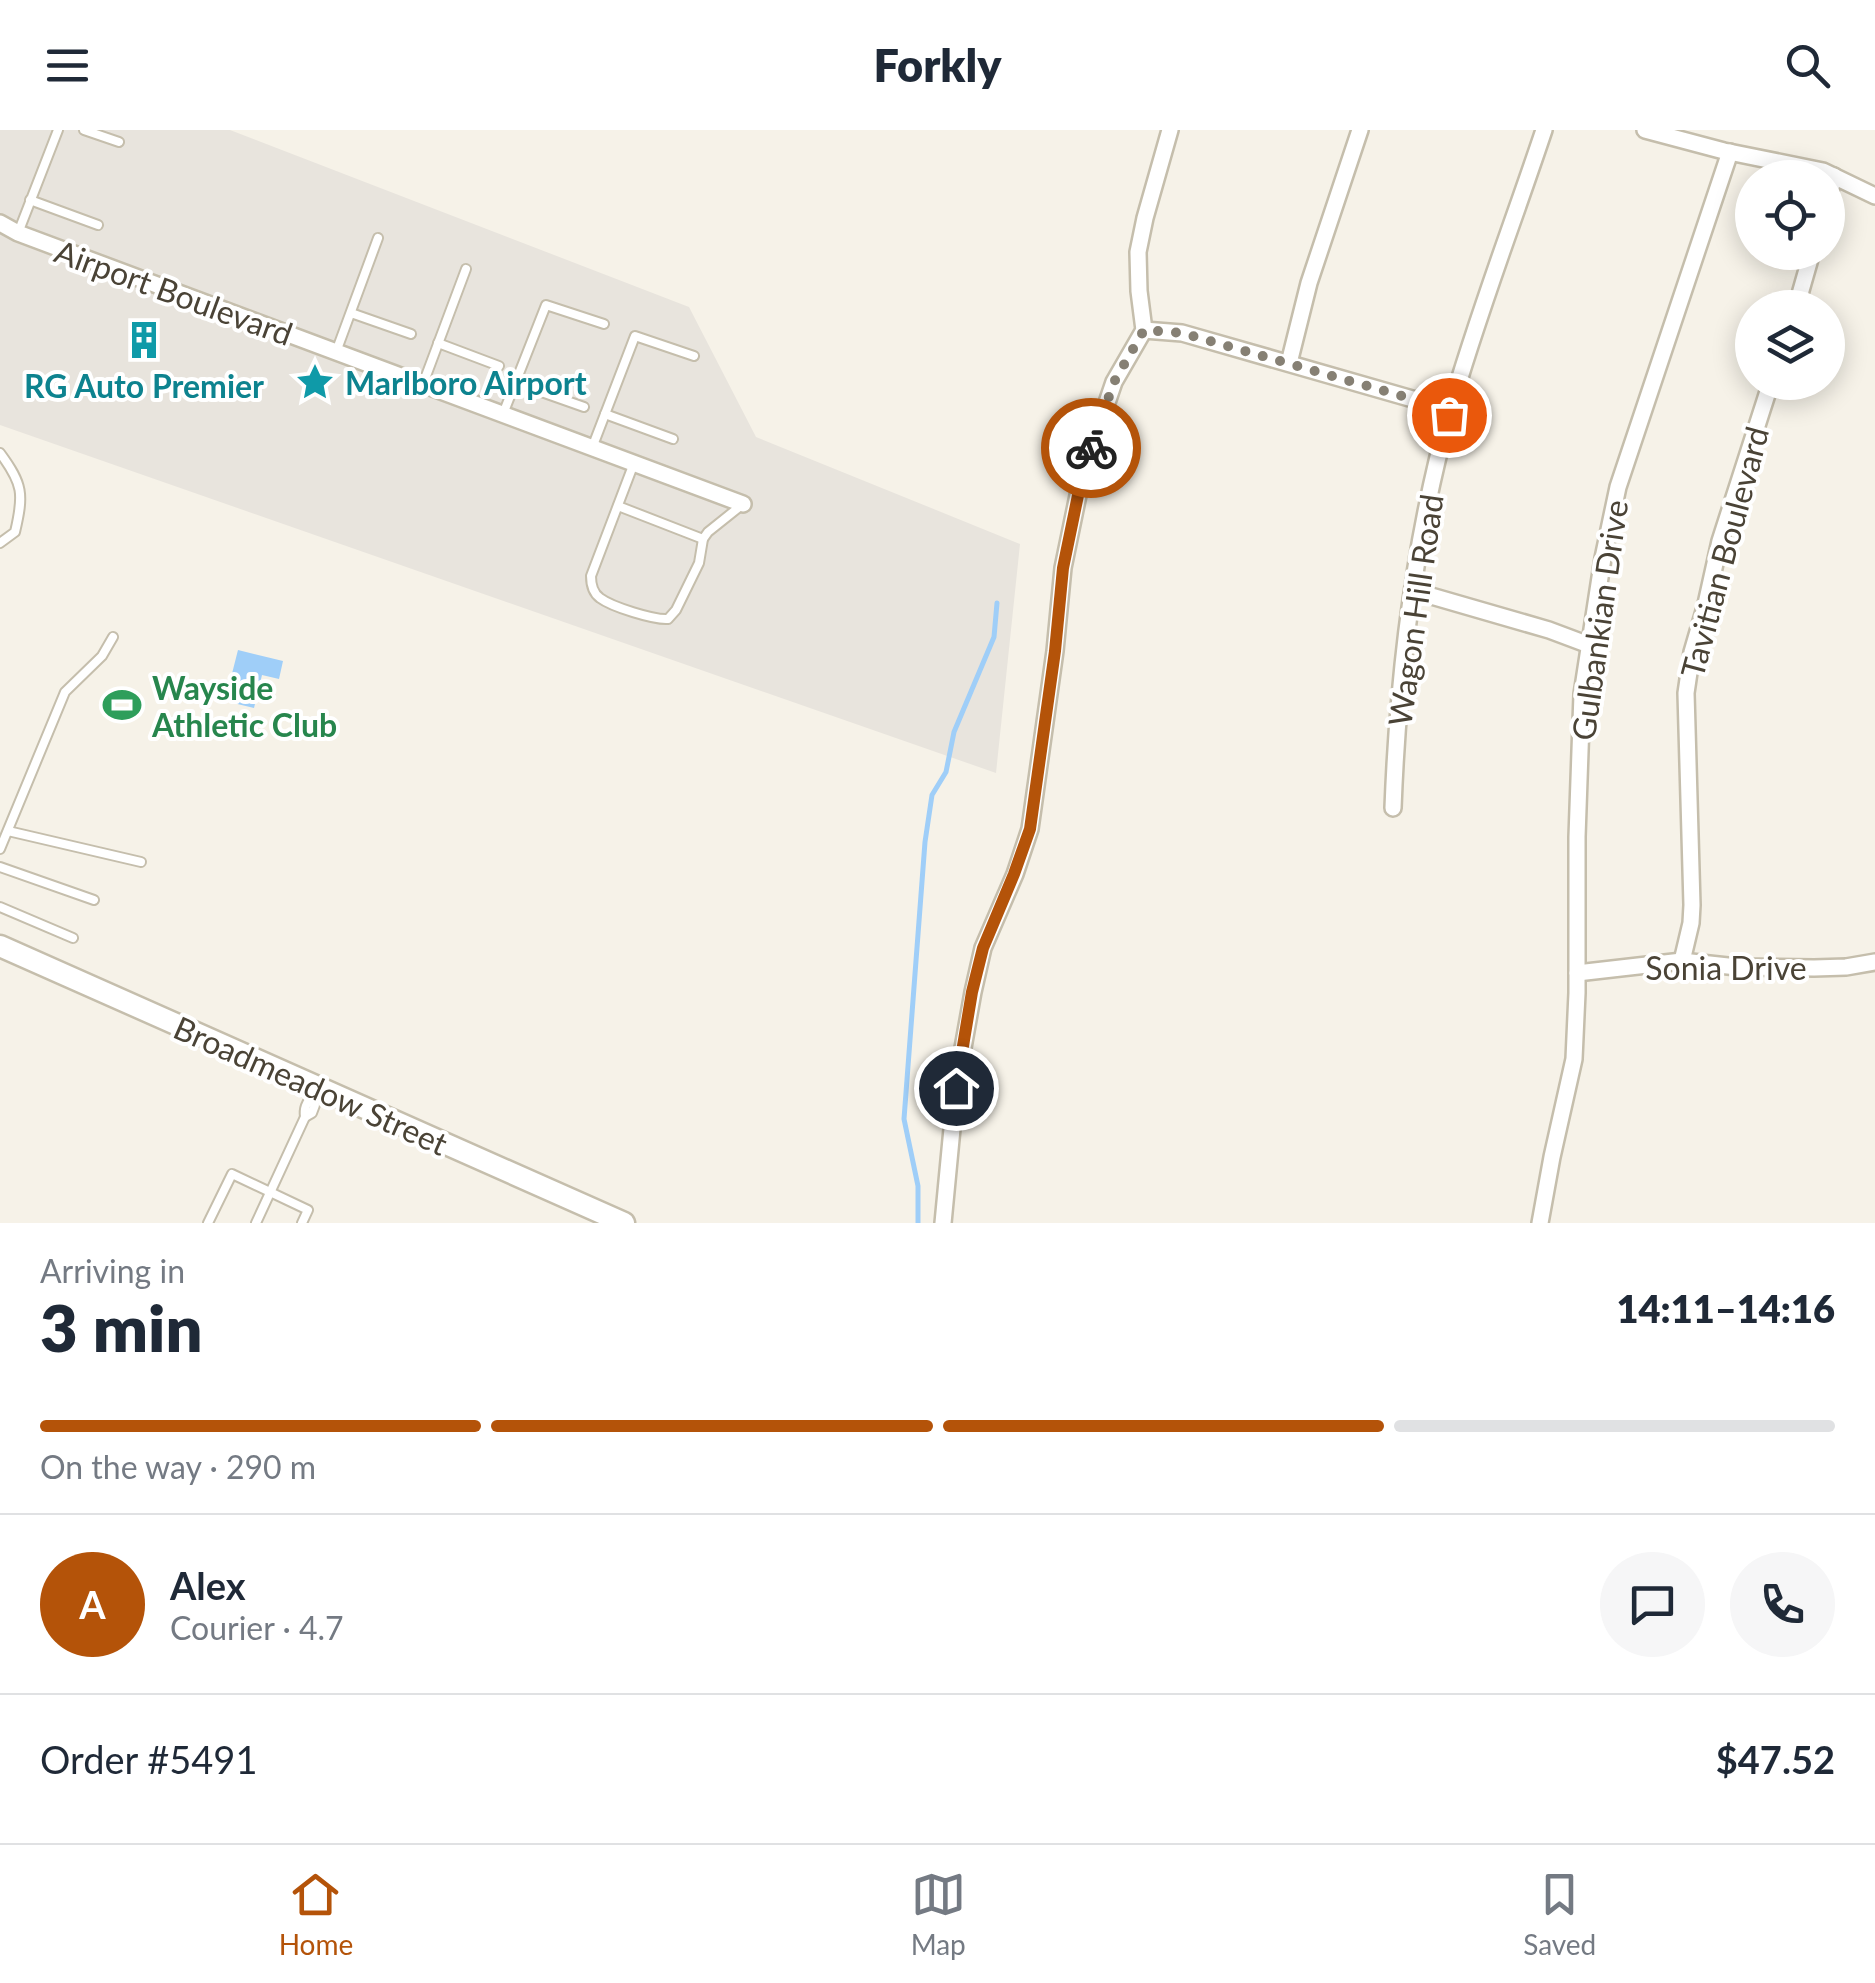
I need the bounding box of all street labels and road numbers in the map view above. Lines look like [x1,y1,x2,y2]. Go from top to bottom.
street label: Airport Boulevard [50,231,298,353]
street label: Tavitian Boulevard [1672,422,1776,682]
street label: Wagon Hill Road [1379,491,1451,729]
street label: Gulbankian Drive [1563,497,1635,743]
street label: Sonia Drive [1645,948,1807,987]
street label: Broadmeadow Street [168,1007,454,1163]

